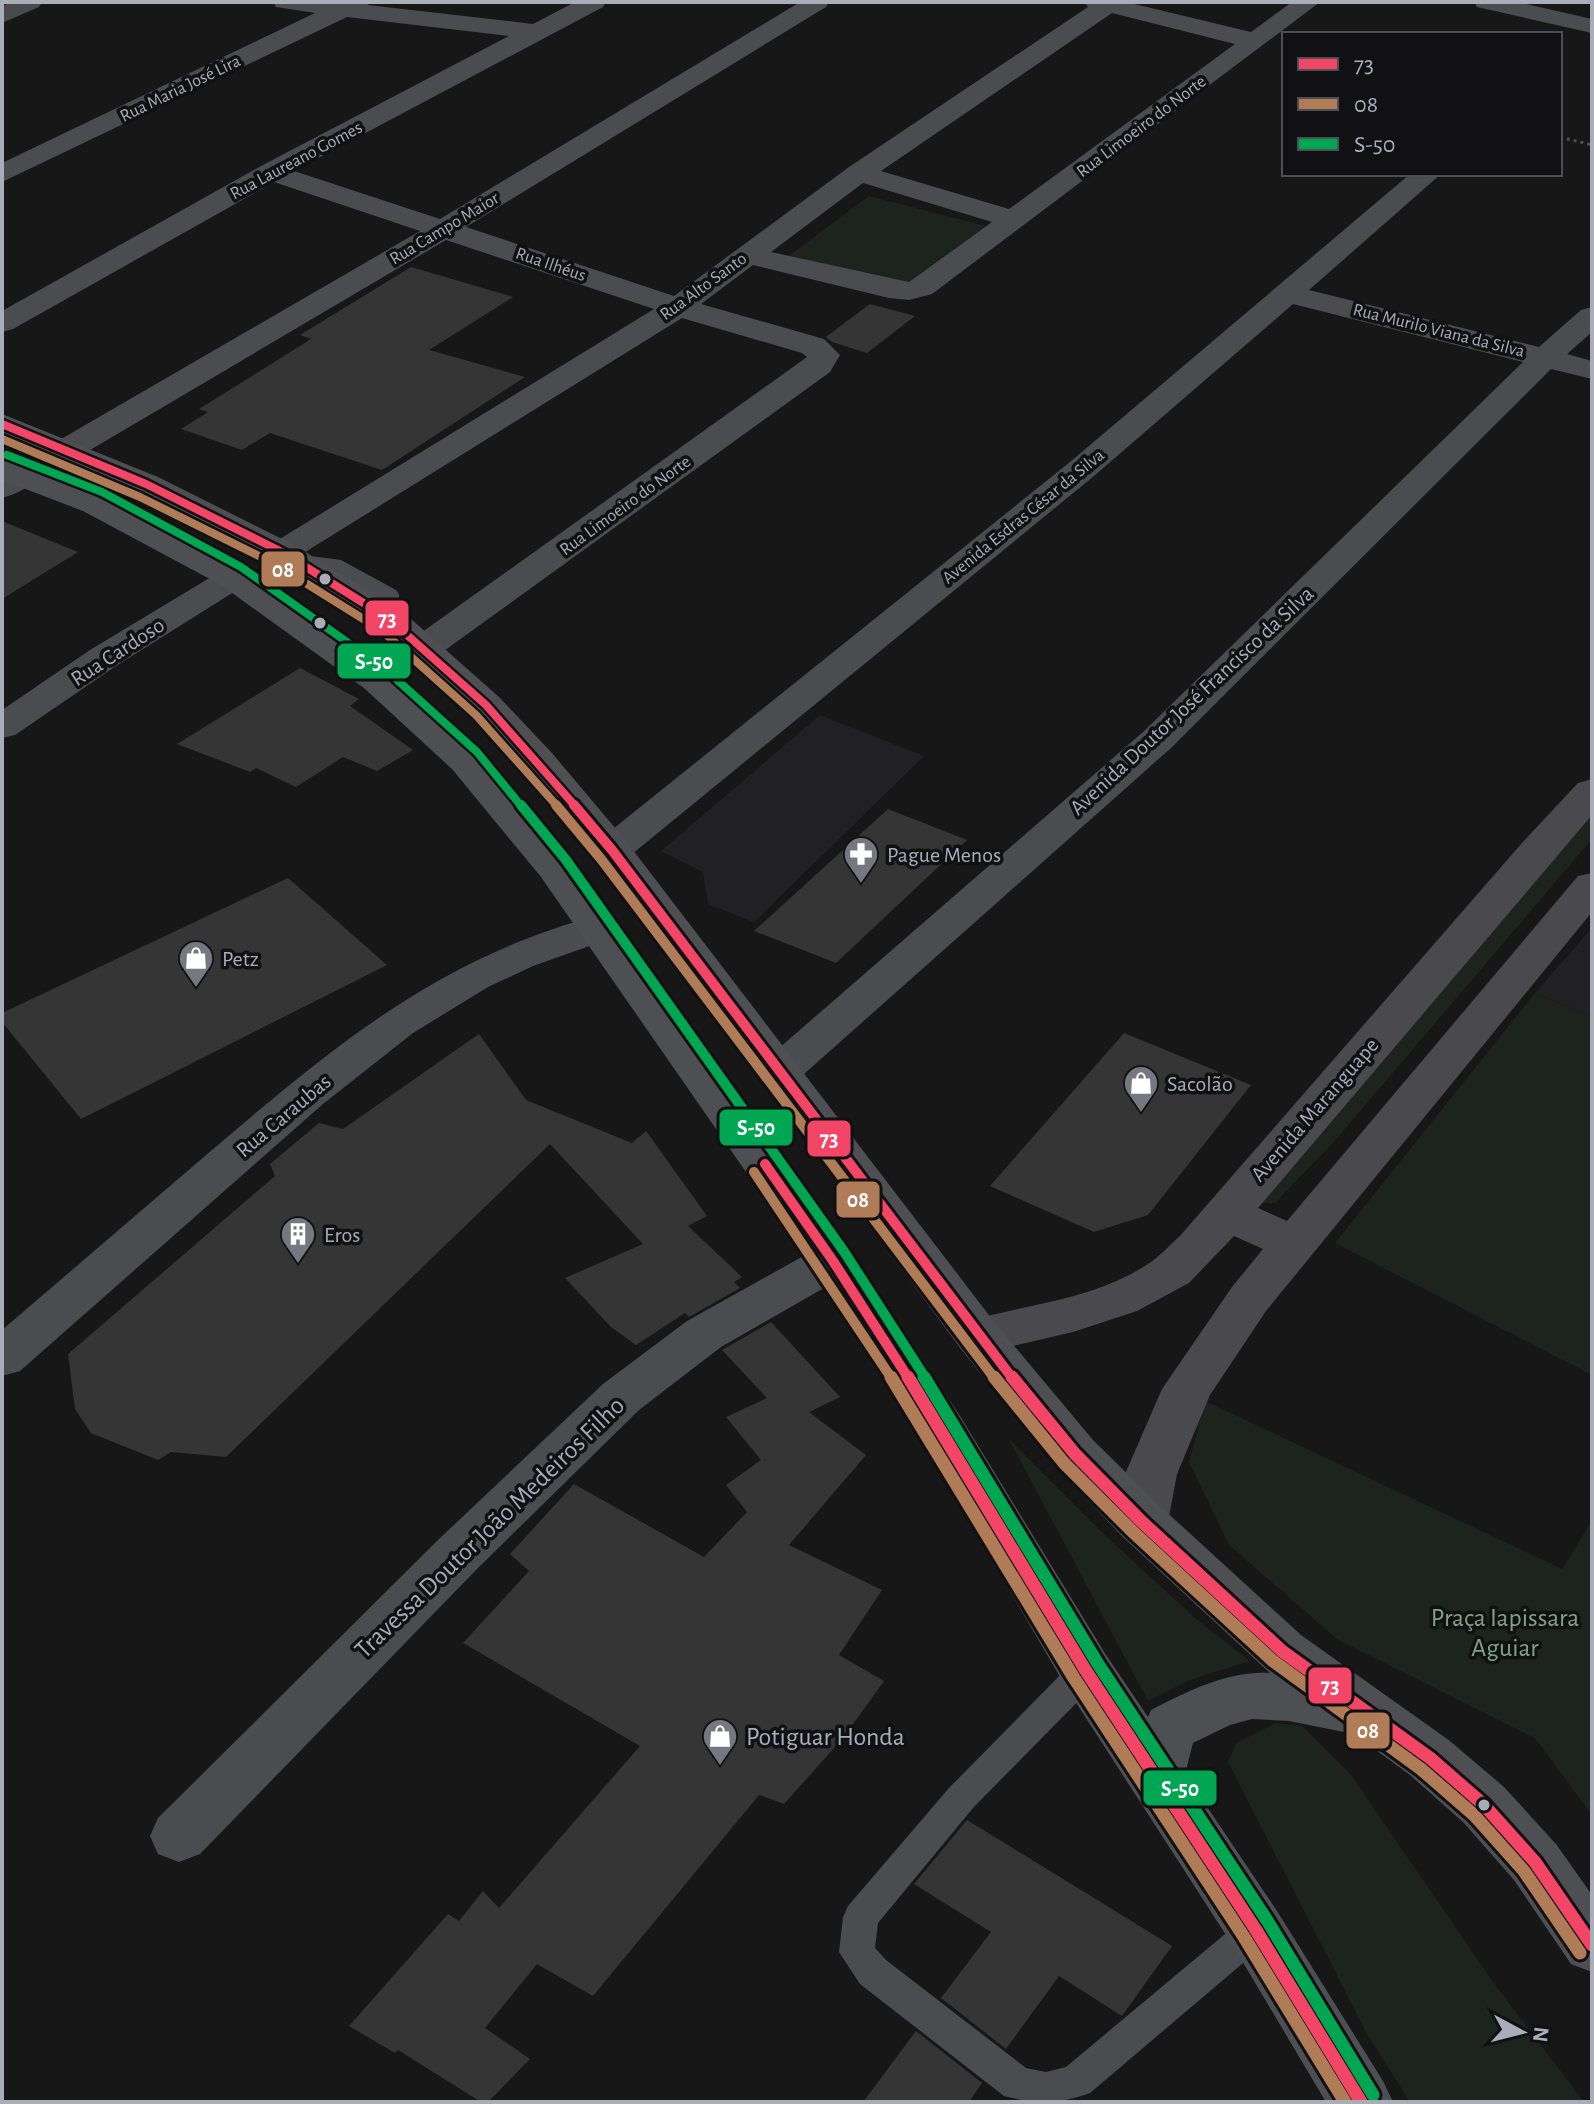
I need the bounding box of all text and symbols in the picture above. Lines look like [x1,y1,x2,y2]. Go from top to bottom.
legend [1282,32,1562,176]
street label: Rua Maria José Lira [117,52,243,126]
text: 73 [1354,53,1374,77]
street label: Rua Limoeiro do Norte [1074,72,1210,181]
text: 08 [1354,93,1378,117]
street label: Rua Laureano Gomes [227,119,365,203]
text: S-50 [1354,133,1395,157]
street label: Rua Campo Maior [387,189,503,269]
street label: Rua Ilhéus [513,245,588,285]
street label: Rua Alto Santo [657,249,750,324]
street label: Rua Murilo Viana da Silva [1351,301,1526,361]
street label: Avenida Esdras César da Silva [939,446,1108,588]
street label: Rua Limoeiro do Norte [557,452,694,559]
line badge: 08 [260,550,306,588]
text: 08 [272,559,294,581]
unlabelled marker [317,571,333,587]
street label: Avenida Doutor José Francisco da Silva [1066,582,1318,819]
line badge: 73 [364,599,410,637]
text: 73 [378,608,397,630]
street label: Rua Cardoso [67,614,168,690]
unlabelled marker [312,615,328,631]
line badge: S-50 [336,642,412,680]
text: S-50 [355,651,393,673]
pharmacy icon: Pague Menos [842,835,880,885]
place label: Pague Menos [887,844,1001,866]
shop icon: Petz [177,939,215,989]
place label: Petz [222,948,259,970]
street label: Avenida Maranguape [1247,1034,1383,1186]
shop icon: Sacolão [1122,1064,1160,1114]
street label: Rua Caraubas [232,1070,335,1161]
place label: Sacolão [1167,1073,1233,1095]
line badge: S-50 [718,1108,794,1147]
text: S-50 [737,1117,775,1139]
line badge: 73 [806,1119,852,1158]
text: 73 [820,1128,839,1150]
line badge: 08 [835,1180,881,1219]
text: 08 [847,1189,869,1211]
building icon: Eros [279,1215,317,1265]
place label: Eros [324,1224,360,1246]
street label: Travessa Doutor João Medeiros Filho [350,1392,629,1663]
park label: Praça Iapissara Aguiar [1431,1605,1579,1661]
line badge: 73 [1307,1666,1353,1705]
text: 73 [1321,1675,1340,1697]
line badge: 08 [1345,1711,1391,1750]
shop icon: Potiguar Honda [701,1717,739,1767]
text: 08 [1357,1720,1379,1742]
place label: Potiguar Honda [746,1724,905,1750]
line badge: S-50 [1142,1769,1218,1807]
text: S-50 [1161,1778,1199,1800]
unlabelled marker [1476,1797,1492,1813]
north arrow [1482,1992,1562,2072]
text: N [1529,2025,1553,2043]

